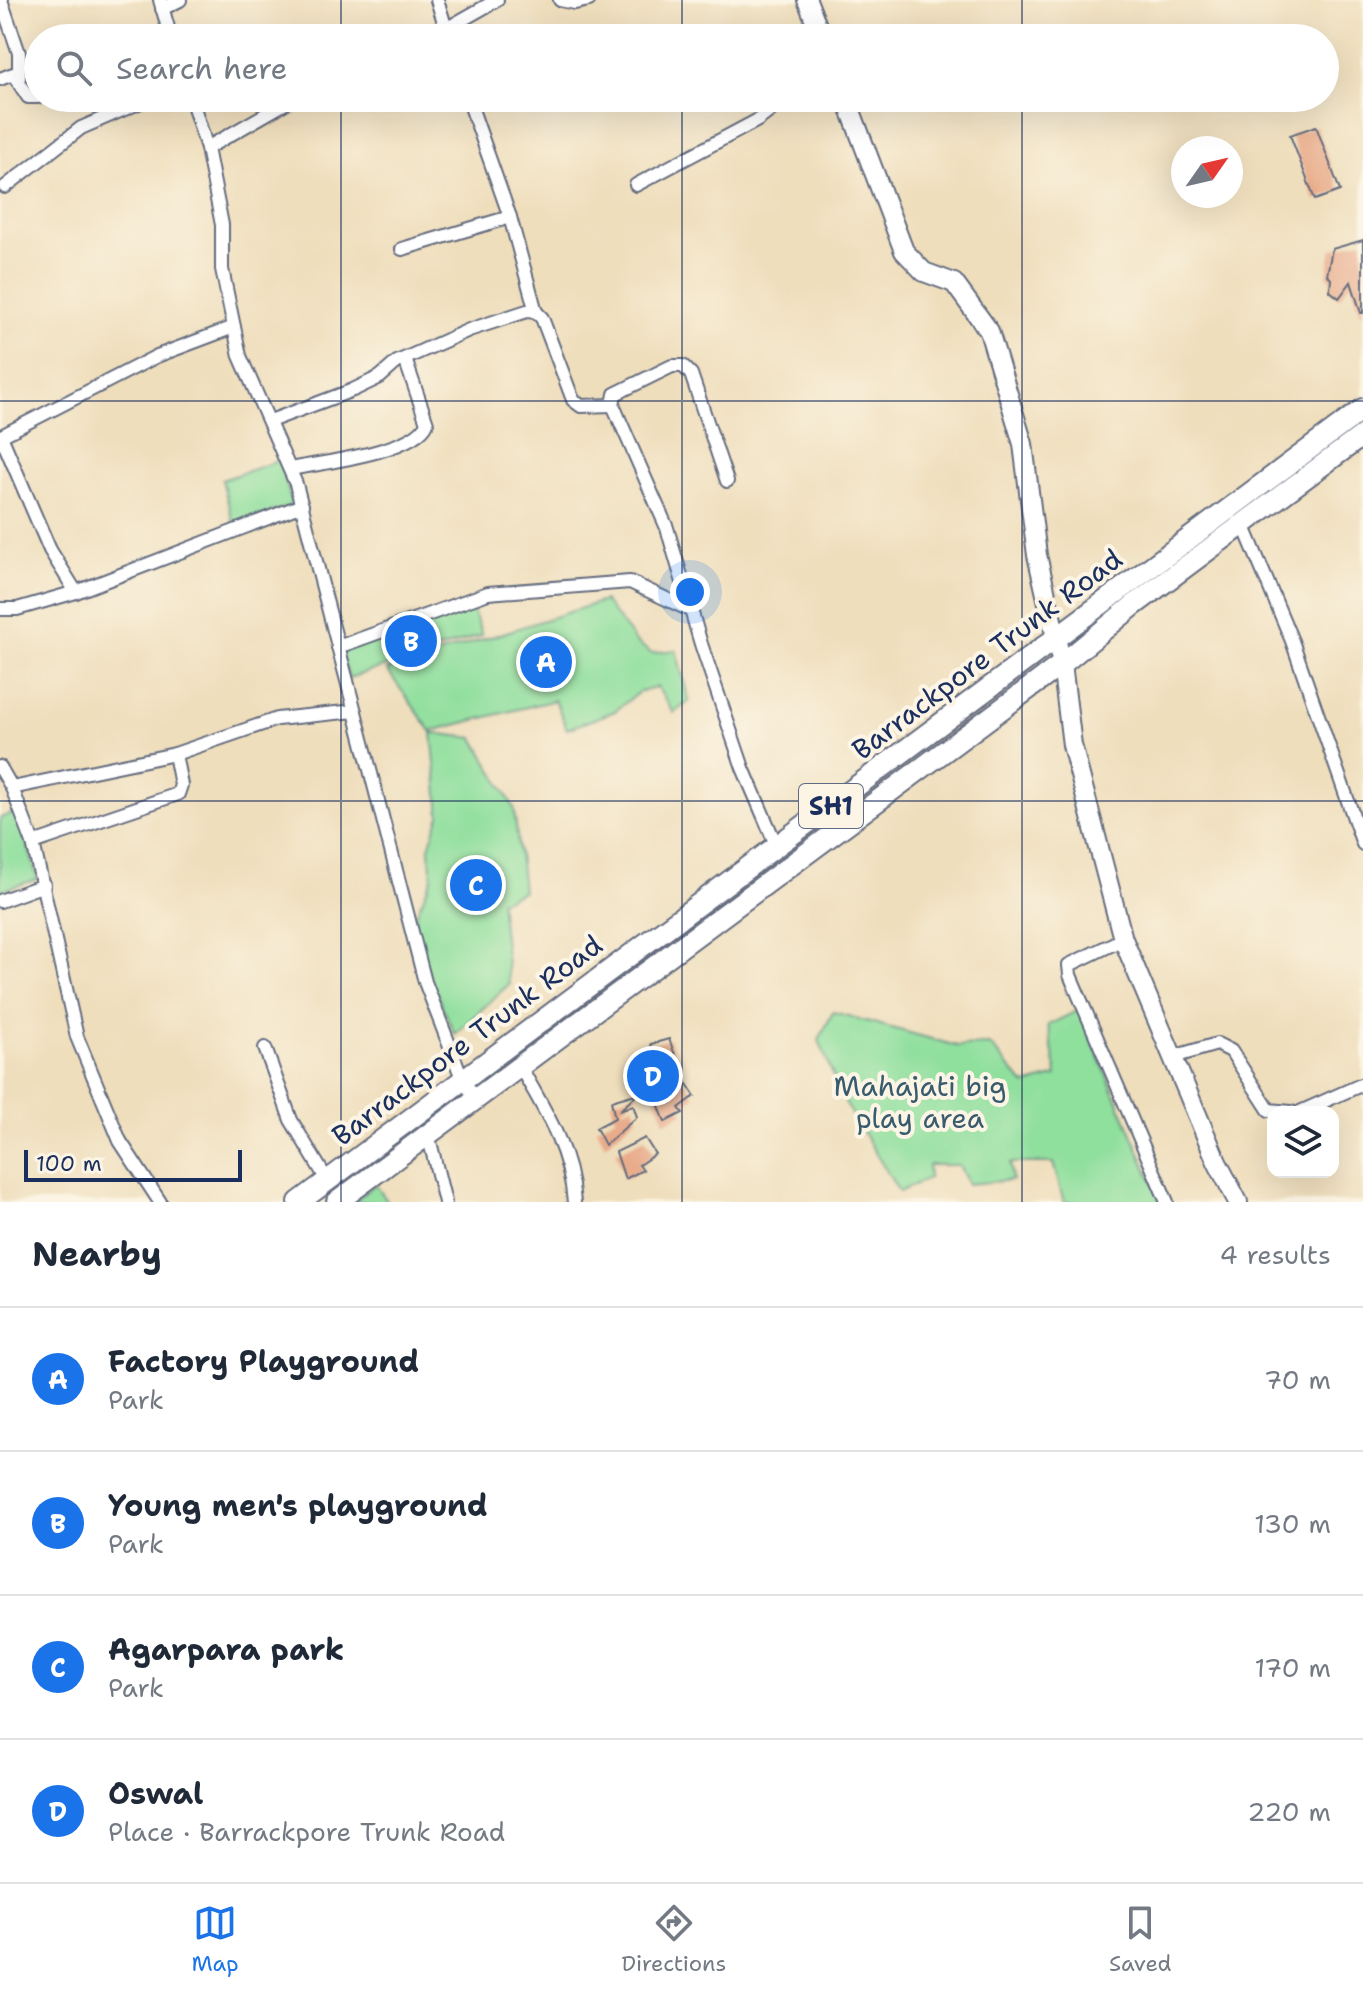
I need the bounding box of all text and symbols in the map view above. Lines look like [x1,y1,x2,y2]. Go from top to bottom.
search box [24,24,1339,112]
icon: search [52,46,96,90]
text: Search here [116,48,287,89]
north arrow [1171,136,1243,208]
street label: Barrackpore Trunk Road [844,540,1130,768]
your location [670,572,710,612]
pin: B [385,611,437,671]
pin: A [520,632,572,692]
road number: SH1 [799,784,863,828]
pin: C [450,855,502,915]
street label: Barrackpore Trunk Road [324,926,610,1154]
pin: D [627,1046,679,1106]
park label: Mahajati big play area [834,1067,1006,1137]
map controls [1267,1106,1339,1178]
button: layers [1267,1106,1339,1178]
scale bar [24,1146,242,1182]
text: 100 m [36,1149,102,1178]
text: Nearby [32,1231,162,1277]
text: 4 results [1219,1237,1331,1272]
text: Factory Playground [108,1341,419,1382]
text: A [48,1362,68,1397]
text: 70 m [1264,1362,1331,1397]
text: Park [108,1382,164,1417]
text: Young men's playground [108,1485,488,1526]
text: B [50,1506,66,1541]
text: 130 m [1254,1506,1331,1541]
text: Park [108,1526,164,1561]
text: Agarpara park [108,1629,344,1670]
text: C [50,1650,66,1685]
text: 170 m [1254,1650,1331,1685]
text: Park [108,1670,164,1705]
text: Oswal [108,1773,203,1814]
text: D [49,1794,67,1829]
text: 220 m [1247,1794,1331,1829]
text: Place · Barrackpore Trunk Road [108,1814,505,1849]
tab: Map [191,1901,239,1978]
tab: Directions [621,1901,726,1978]
tab: Saved [1109,1901,1172,1978]

